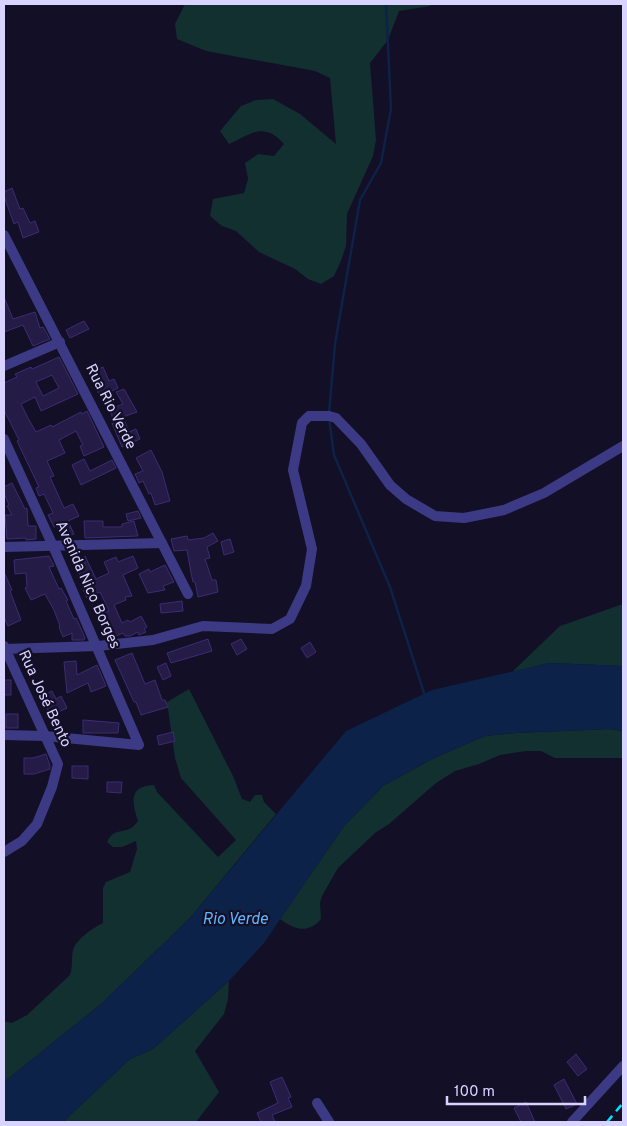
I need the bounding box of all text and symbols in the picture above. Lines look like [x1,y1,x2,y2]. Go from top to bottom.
street label: Rua Rio Verde [80,361,140,453]
street label: Avenida Nico Borges [50,518,124,652]
street label: Rua José Bento [13,647,75,751]
water label: Rio Verde [202,910,268,930]
scale bar [447,1074,584,1106]
text: 100 m [454,1083,495,1102]

